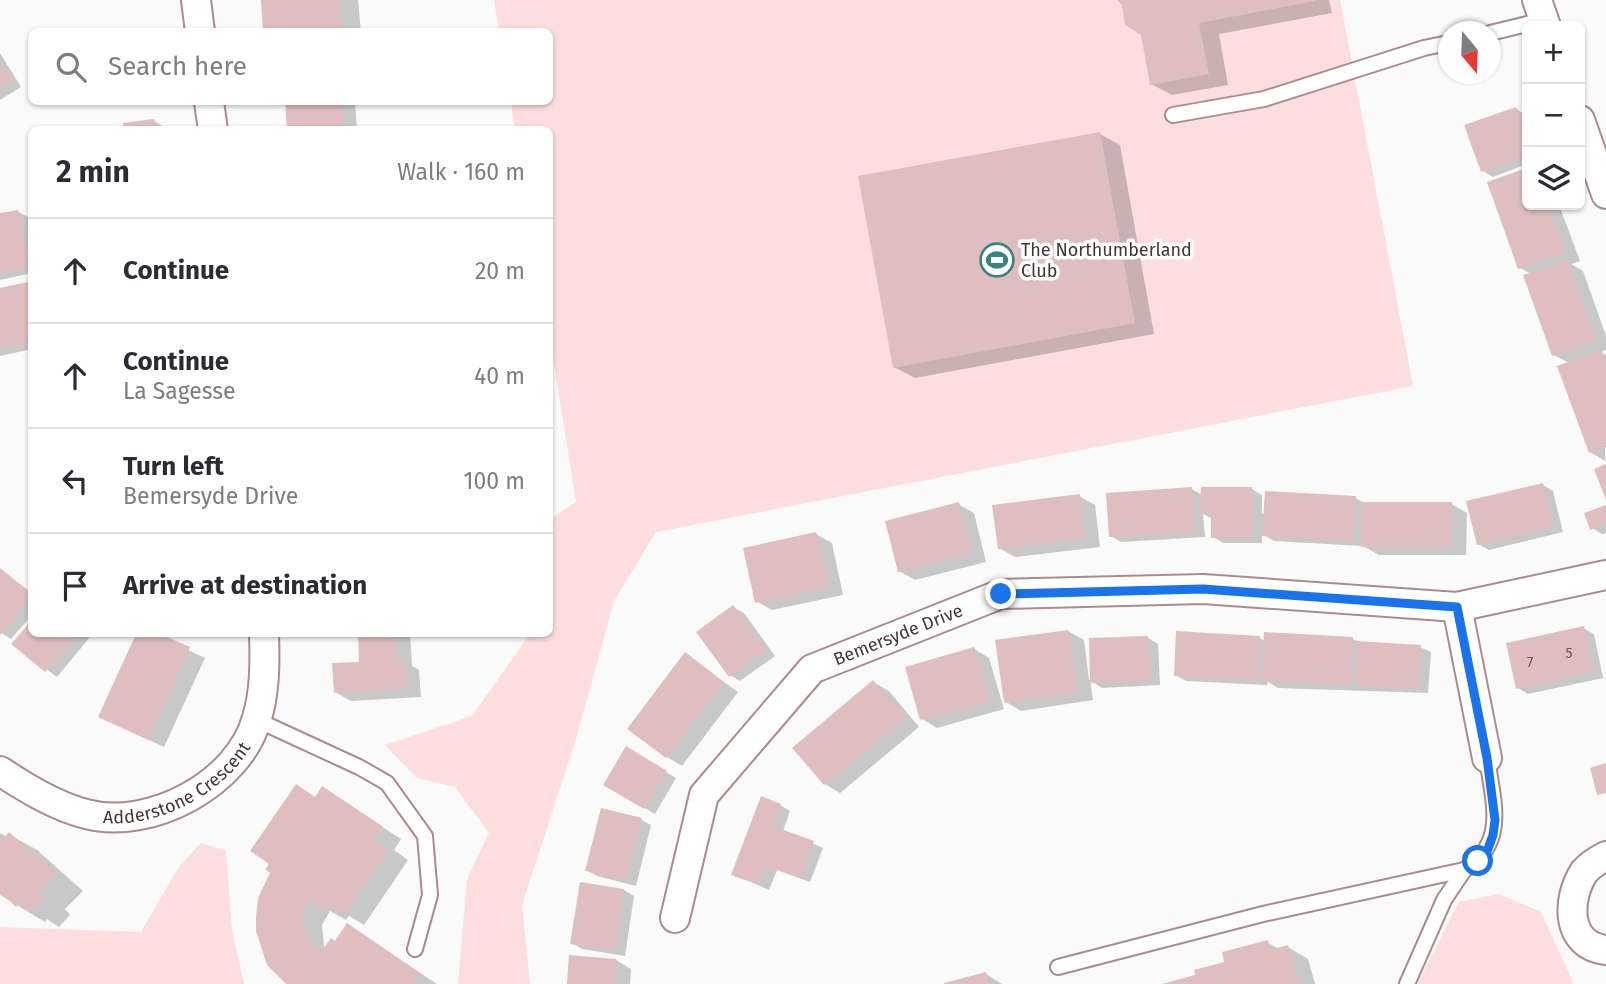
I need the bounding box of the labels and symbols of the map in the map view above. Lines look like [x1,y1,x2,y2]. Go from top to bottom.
north arrow [1438,21,1501,84]
place label: The Northumberland Club [1021,239,1192,282]
sports icon: The Northumberland Club [978,241,1016,279]
route end [985,578,1016,609]
street label: Bemersyde Drive [830,599,966,670]
house number: 5 [1565,645,1573,662]
house number: 7 [1527,654,1533,671]
street label: Adderstone Crescent [102,738,256,829]
route start [1462,845,1493,876]

